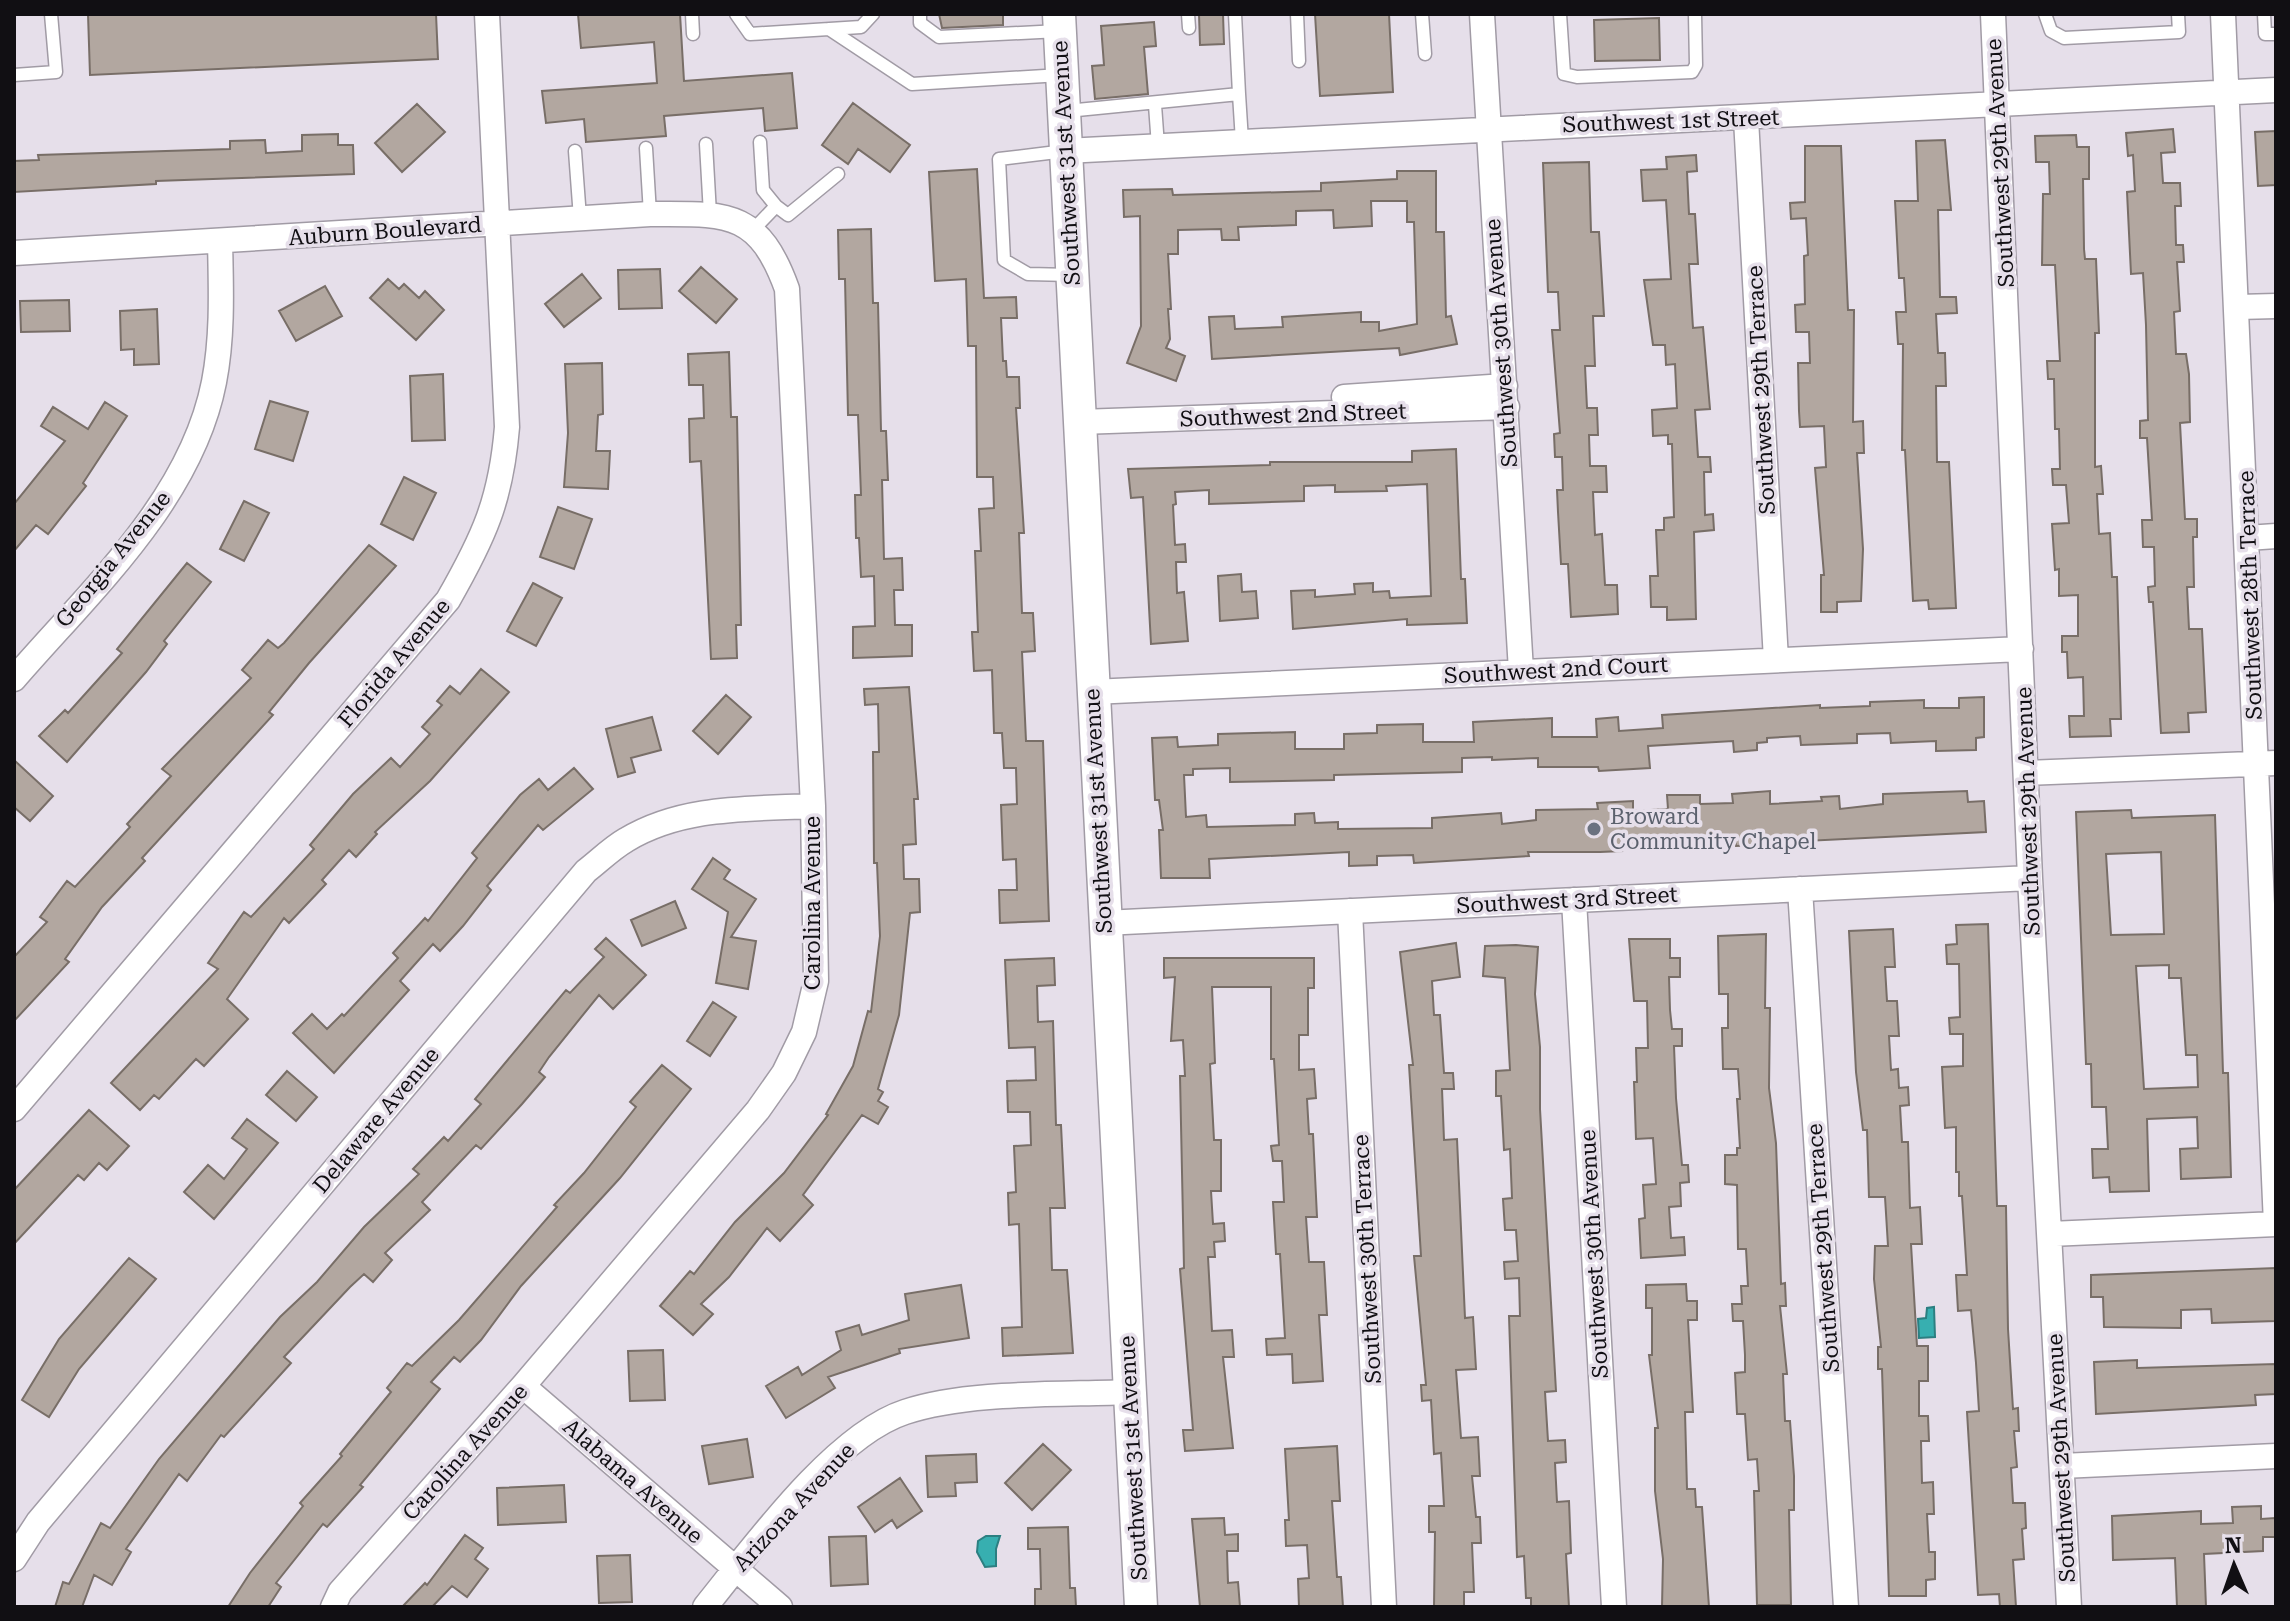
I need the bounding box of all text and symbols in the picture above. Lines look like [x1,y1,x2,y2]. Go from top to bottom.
street label: Southwest 29th Avenue [1981,38,2019,288]
street label: Southwest 31st Avenue [1047,40,1085,286]
street label: Southwest 1st Street [1562,105,1780,137]
street label: Auburn Boulevard [288,212,482,250]
street label: Southwest 30th Avenue [1480,218,1522,468]
street label: Southwest 29th Terrace [1742,265,1780,515]
street label: Southwest 2nd Street [1179,399,1407,431]
street label: Southwest 28th Terrace [2233,470,2267,720]
street label: Georgia Avenue [50,486,176,632]
street label: Florida Avenue [333,594,455,732]
street label: Southwest 2nd Court [1443,652,1669,688]
street label: Southwest 29th Avenue [2011,686,2045,936]
street label: Southwest 31st Avenue [1079,688,1117,934]
place label: Broward Community Chapel [1610,804,1816,854]
street label: Carolina Avenue [800,816,825,990]
marker: Broward Community Chapel [1585,820,1603,838]
street label: Southwest 3rd Street [1456,882,1678,918]
street label: Delaware Avenue [308,1042,444,1198]
street label: Southwest 29th Terrace [1802,1123,1844,1373]
street label: Southwest 30th Avenue [1575,1129,1613,1379]
street label: Southwest 30th Terrace [1348,1134,1386,1384]
street label: Southwest 29th Avenue [2042,1333,2080,1583]
street label: Southwest 31st Avenue [1114,1335,1152,1581]
street label: Carolina Avenue [397,1379,533,1525]
street label: Alabama Avenue [558,1414,708,1548]
street label: Arizona Avenue [728,1438,860,1576]
north arrow [2194,1525,2274,1605]
text: N [2224,1533,2242,1558]

